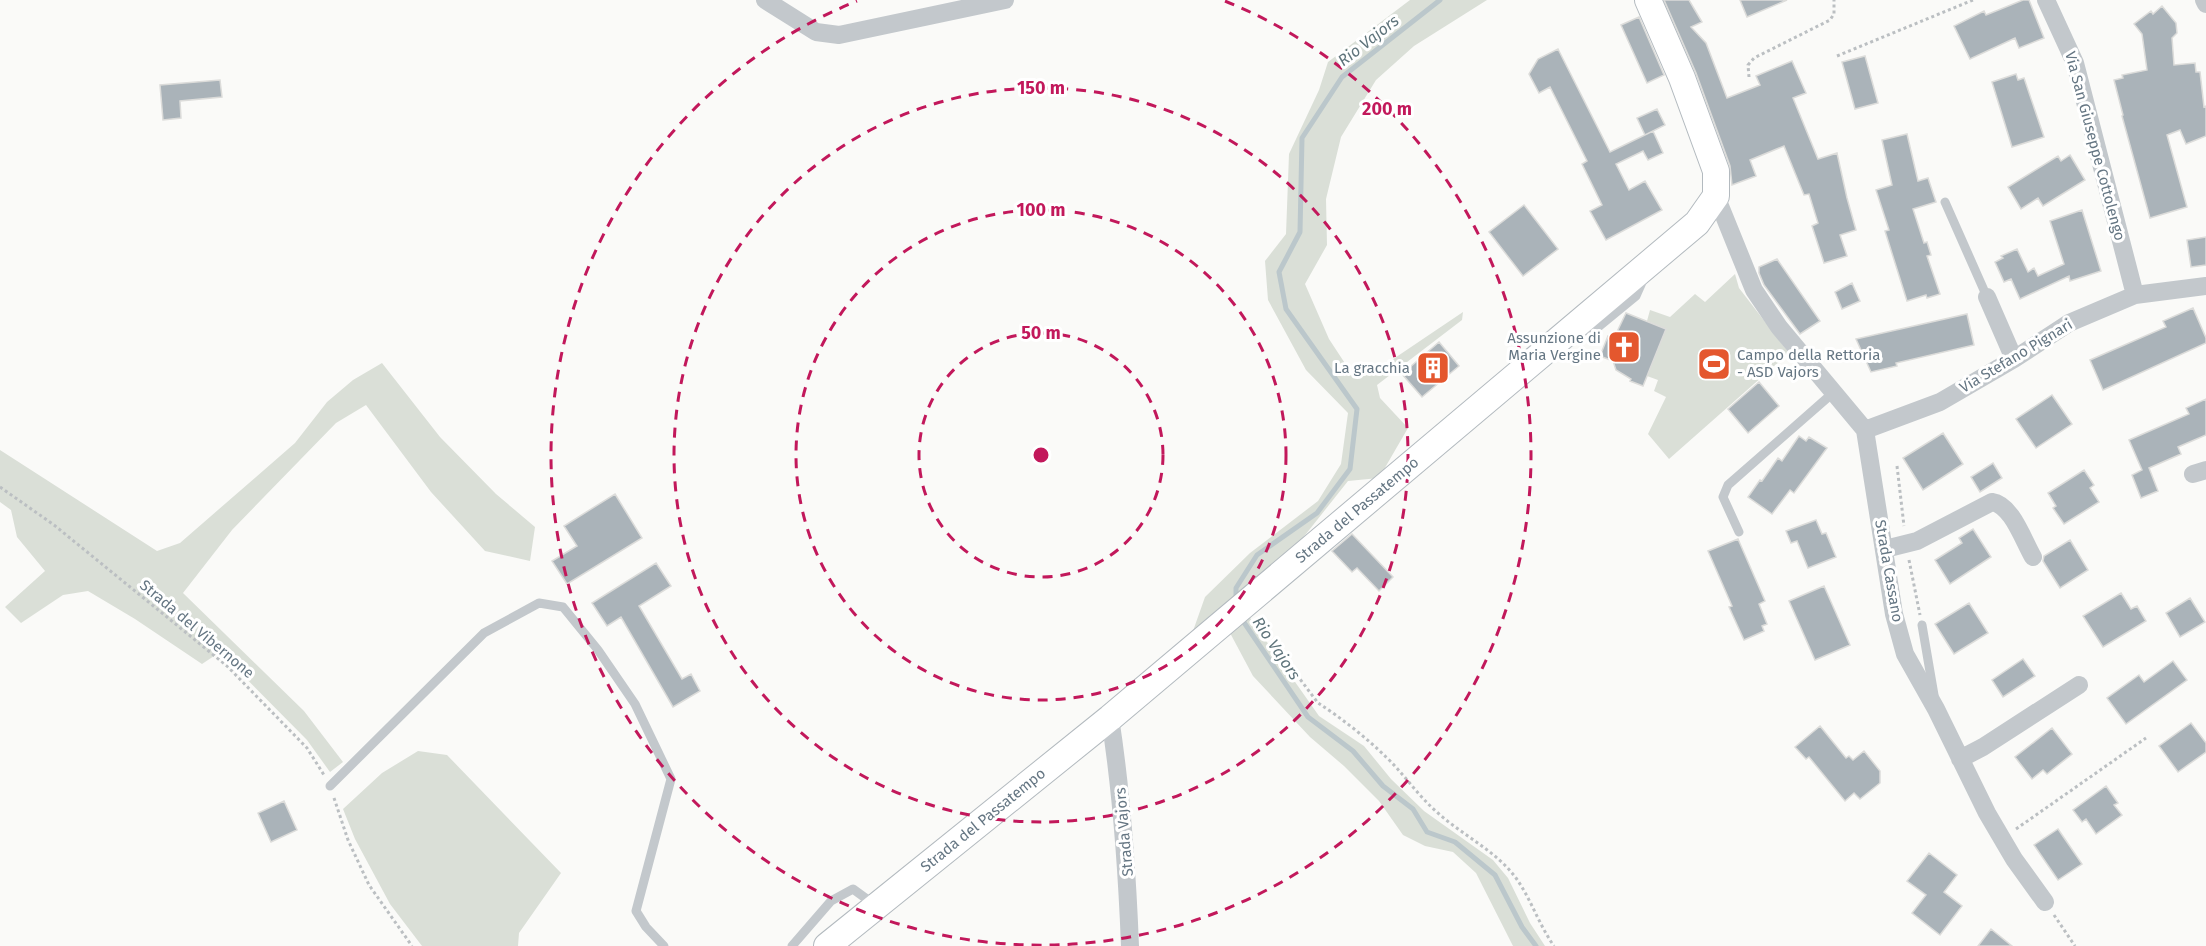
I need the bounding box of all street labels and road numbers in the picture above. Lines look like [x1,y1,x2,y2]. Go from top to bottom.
street label: Via San Giuseppe Cottolengo [2061,49,2129,243]
street label: Via Stefano Pignari [1956,315,2076,397]
street label: Strada del Passatempo [1292,453,1422,567]
street label: Strada Cassano [1871,518,1907,624]
street label: Strada del Vibernone [136,576,258,682]
street label: Strada del Passatempo [917,764,1049,876]
street label: Strada Vajors [1111,787,1137,877]

